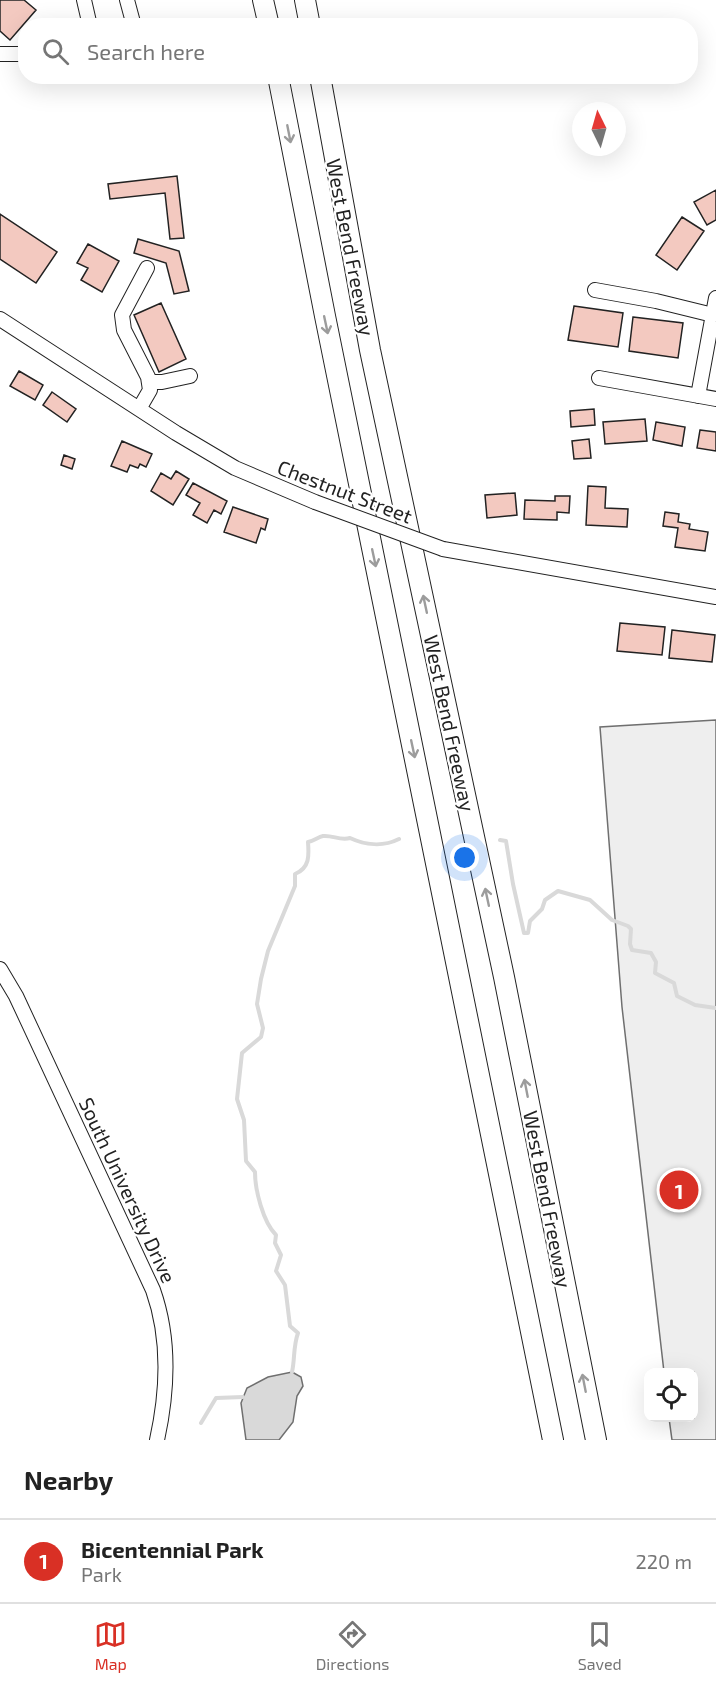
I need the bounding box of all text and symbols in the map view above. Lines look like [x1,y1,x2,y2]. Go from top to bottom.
search box [18,18,698,84]
icon: search [39,35,72,68]
text: Search here [87,38,205,64]
north arrow [572,102,626,156]
one-way arrow [284,124,295,143]
street label: West Bend Freeway [322,156,380,338]
one-way arrow [321,315,332,335]
street label: Chestnut Street [274,454,416,528]
one-way arrow [369,547,380,567]
one-way arrow [418,595,430,614]
street label: West Bend Freeway [420,633,481,814]
one-way arrow [408,738,419,758]
your location [450,843,479,872]
one-way arrow [481,888,492,908]
one-way arrow [520,1079,531,1099]
street label: South University Drive [75,1094,181,1286]
street label: West Bend Freeway [519,1108,577,1290]
pin: 1 [660,1168,698,1212]
map controls [644,1368,698,1422]
button: locate [644,1368,698,1422]
one-way arrow [578,1373,589,1393]
text: Nearby [24,1464,113,1495]
text: Bicentennial Park [81,1536,264,1562]
text: 1 [39,1549,48,1573]
text: 220 m [635,1549,692,1573]
text: Park [81,1562,122,1586]
tab: Map [94,1618,127,1673]
tab: Directions [316,1618,389,1673]
tab: Saved [578,1618,622,1673]

